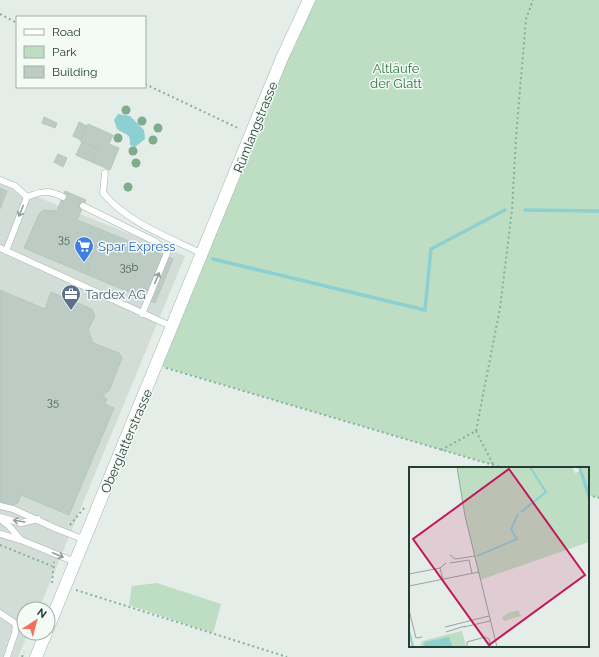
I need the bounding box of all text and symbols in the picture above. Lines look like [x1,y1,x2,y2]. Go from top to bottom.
legend [16,16,146,88]
text: Road [52,25,81,39]
text: Park [52,45,77,59]
park label: Altläufe der Glatt [370,61,423,91]
text: Building [52,65,98,79]
street label: Rümlangstrasse [230,79,281,175]
one-way arrow [17,204,25,216]
house number: 35 [58,233,70,246]
supermarket icon: Spar Express [73,235,95,263]
place label: Spar Express [98,239,176,254]
house number: 35b [120,261,139,274]
one-way arrow [154,272,161,284]
office icon: Tardex AG [60,283,82,311]
place label: Tardex AG [85,287,146,302]
street label: Oberglatterstrasse [98,387,155,496]
house number: 35 [47,396,59,409]
inset map [409,467,589,647]
one-way arrow [12,516,25,524]
one-way arrow [51,551,63,559]
north arrow [16,601,56,641]
text: N [34,606,49,621]

